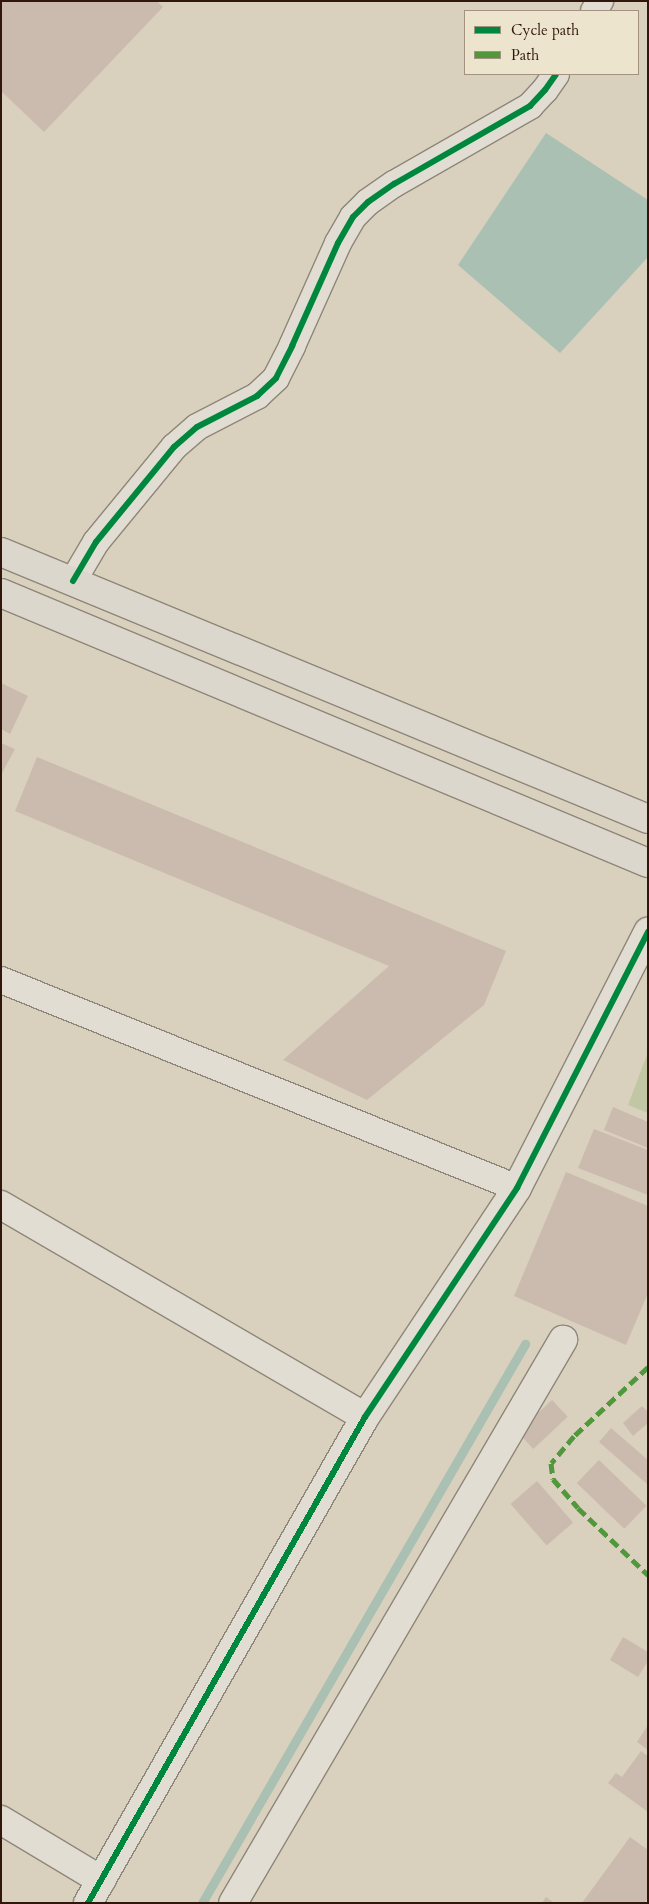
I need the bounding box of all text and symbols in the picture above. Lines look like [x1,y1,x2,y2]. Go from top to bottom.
legend [464,10,639,75]
text: Cycle path [511,20,579,40]
text: Path [511,45,539,65]

